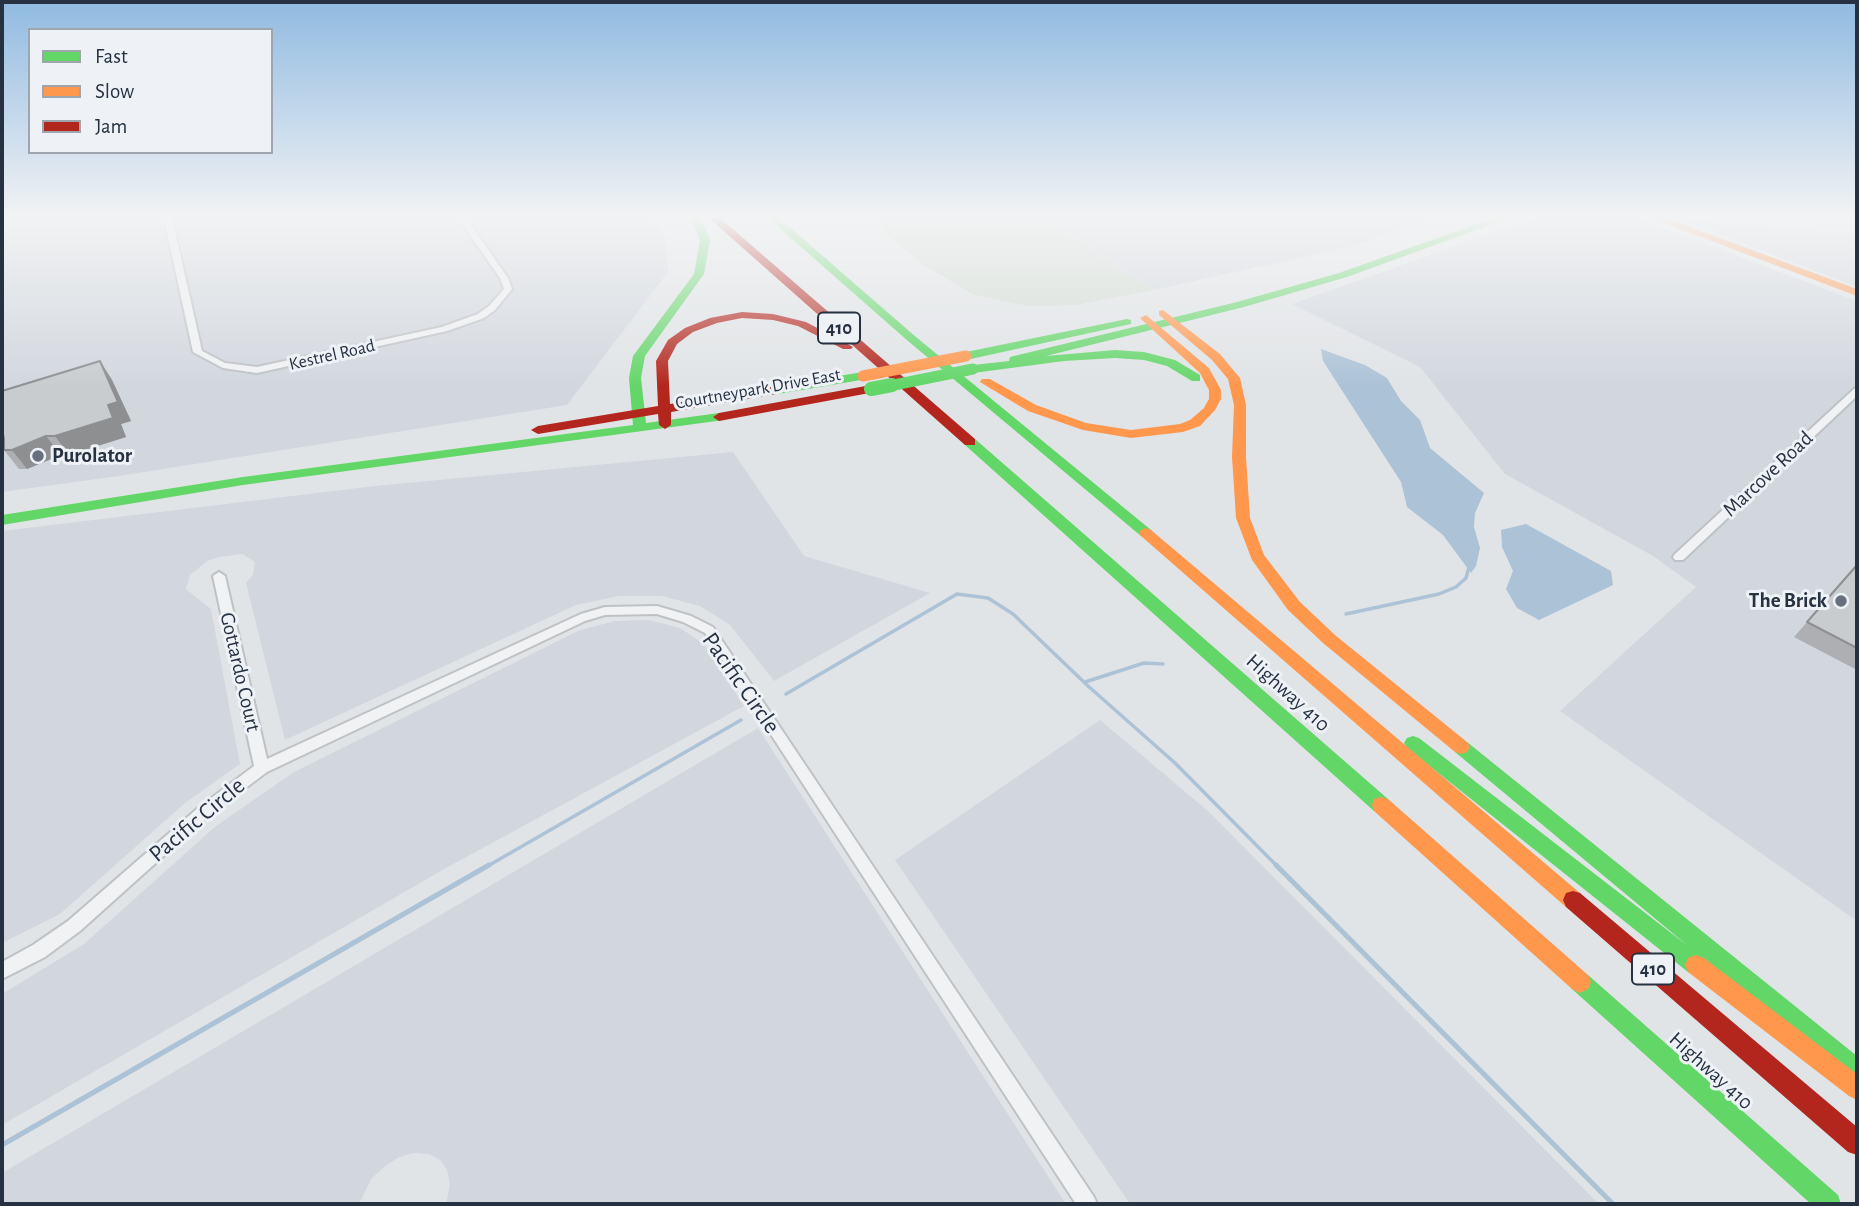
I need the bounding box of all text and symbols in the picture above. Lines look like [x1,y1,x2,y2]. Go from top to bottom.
legend [28,28,273,154]
text: Fast [95,46,128,67]
text: Slow [95,81,134,102]
text: Jam [95,116,127,137]
road number: 410 [818,312,860,344]
street label: Kestrel Road [287,335,377,375]
street label: Courtneypark Drive East [674,364,842,414]
street label: Marcove Road [1718,426,1818,522]
place label: Purolator [52,443,132,469]
marker: Purolator [30,448,46,464]
place label: The Brick [1749,588,1827,614]
marker: The Brick [1833,593,1849,609]
street label: Gottardo Court [214,610,266,734]
street label: Pacific Circle [696,627,786,739]
street label: Highway 410 [1241,649,1335,737]
street label: Pacific Circle [143,771,251,869]
road number: 410 [1632,953,1674,984]
street label: Highway 410 [1664,1027,1758,1115]

